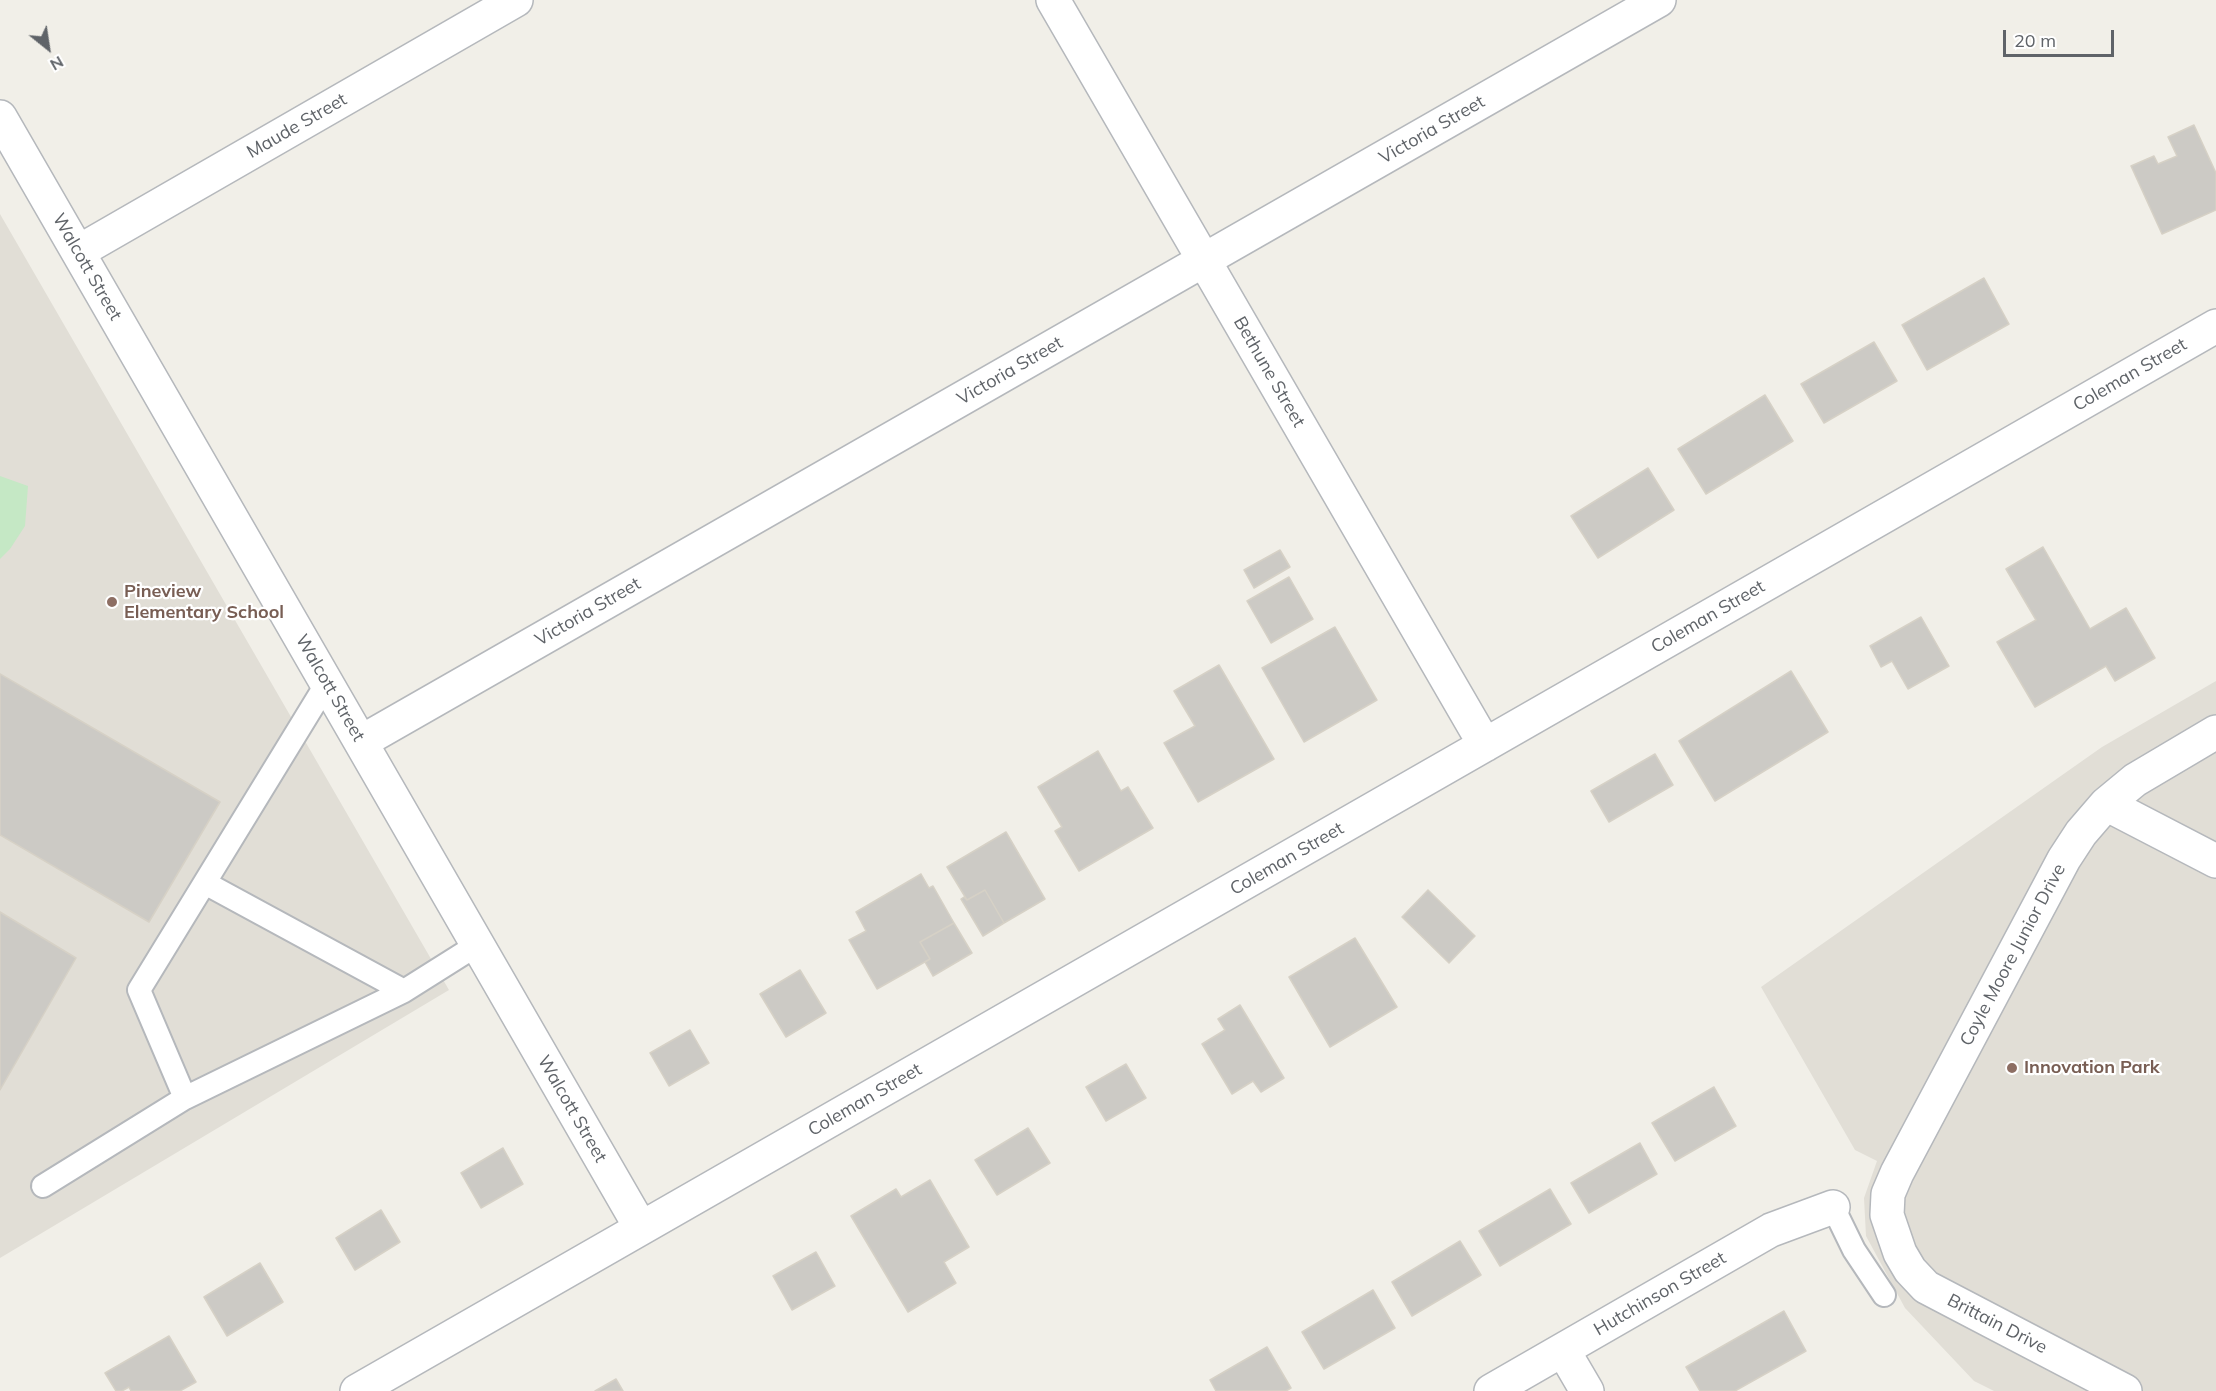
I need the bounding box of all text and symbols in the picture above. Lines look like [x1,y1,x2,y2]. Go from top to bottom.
north arrow [18,18,78,78]
scale bar [2006,18,2117,56]
text: 20 m [2014,29,2056,52]
text: N [47,52,67,75]
street label: Maude Street [243,89,351,163]
street label: Victoria Street [1375,91,1489,169]
street label: Walcott Street [48,210,126,324]
street label: Bethune Street [1229,313,1309,431]
street label: Victoria Street [953,332,1067,410]
street label: Coleman Street [2069,334,2191,416]
street label: Victoria Street [531,573,645,651]
street label: Coleman Street [1647,576,1769,658]
place label: Pineview Elementary School [124,581,284,624]
marker: Pineview Elementary School [105,595,119,609]
street label: Walcott Street [291,631,369,745]
street label: Coleman Street [1226,818,1348,900]
street label: Coyle Moore Junior Drive [1956,860,2070,1050]
street label: Walcott Street [533,1052,611,1166]
place label: Innovation Park [2024,1057,2160,1079]
street label: Coleman Street [804,1059,926,1141]
marker: Innovation Park [2005,1061,2019,1075]
street label: Hutchinson Street [1590,1247,1730,1341]
street label: Brittain Drive [1943,1290,2051,1358]

